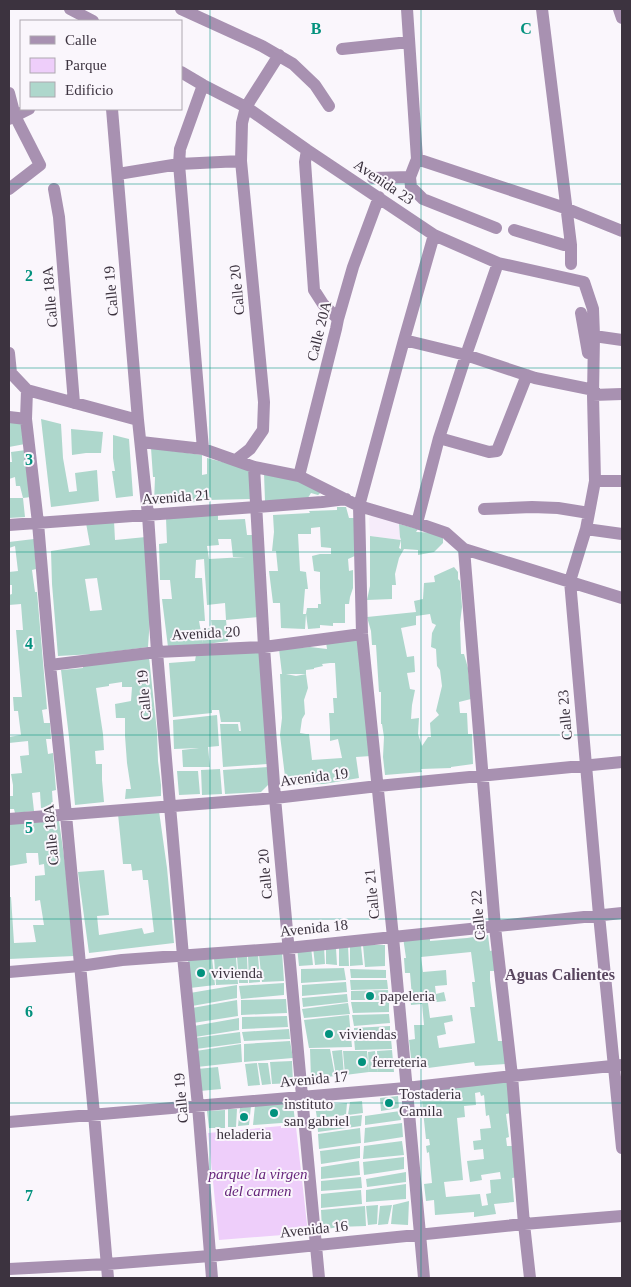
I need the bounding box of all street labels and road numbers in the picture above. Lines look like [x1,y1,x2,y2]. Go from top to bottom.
street label: Avenida 23 [351,156,417,208]
street label: Calle 20 [226,264,248,316]
street label: Calle 19 [101,265,121,317]
street label: Calle 18A [39,266,61,328]
street label: Calle 20A [304,299,334,363]
street label: Avenida 21 [141,487,211,507]
street label: Avenida 20 [171,623,241,643]
street label: Calle 19 [134,669,154,721]
street label: Calle 23 [555,689,575,741]
street label: Avenida 19 [279,765,349,789]
street label: Calle 18A [40,804,62,866]
street label: Calle 20 [255,848,275,900]
street label: Calle 21 [361,868,383,920]
street label: Calle 22 [468,889,488,941]
street label: Avenida 18 [279,916,349,940]
street label: Avenida 17 [279,1068,349,1090]
street label: Calle 19 [171,1072,191,1124]
street label: Avenida 16 [279,1217,349,1241]

